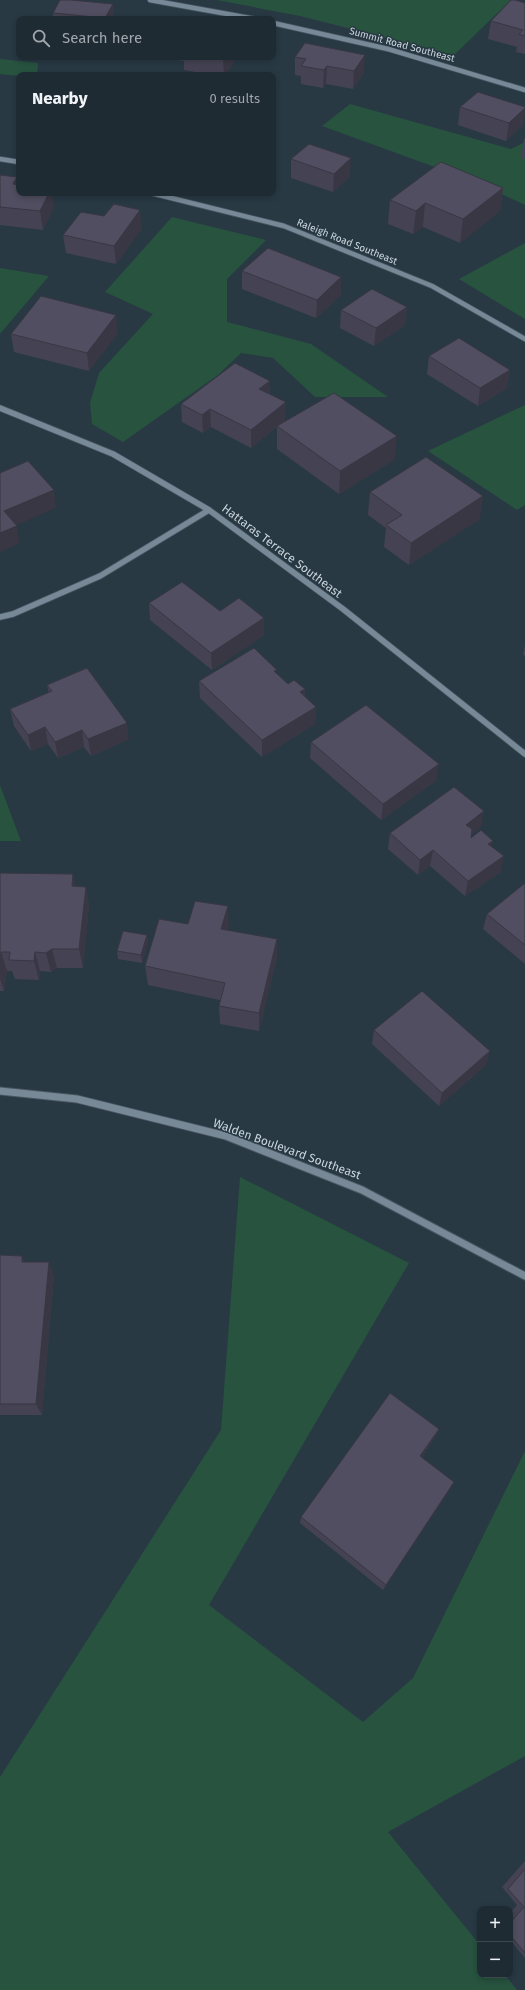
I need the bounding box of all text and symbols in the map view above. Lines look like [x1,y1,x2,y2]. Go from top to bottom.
search box [16,16,276,60]
street label: Summit Road Southeast [348,25,456,65]
icon: search [30,27,52,49]
text: Search here [62,29,142,47]
text: Nearby [32,88,87,109]
text: 0 results [209,91,260,106]
street label: Raleigh Road Southeast [295,216,399,268]
street label: Hattaras Terrace Southeast [219,501,345,601]
street label: Walden Boulevard Southeast [211,1116,363,1183]
map controls [477,1906,513,1978]
button: + [477,1906,513,1942]
button: − [477,1942,513,1978]

